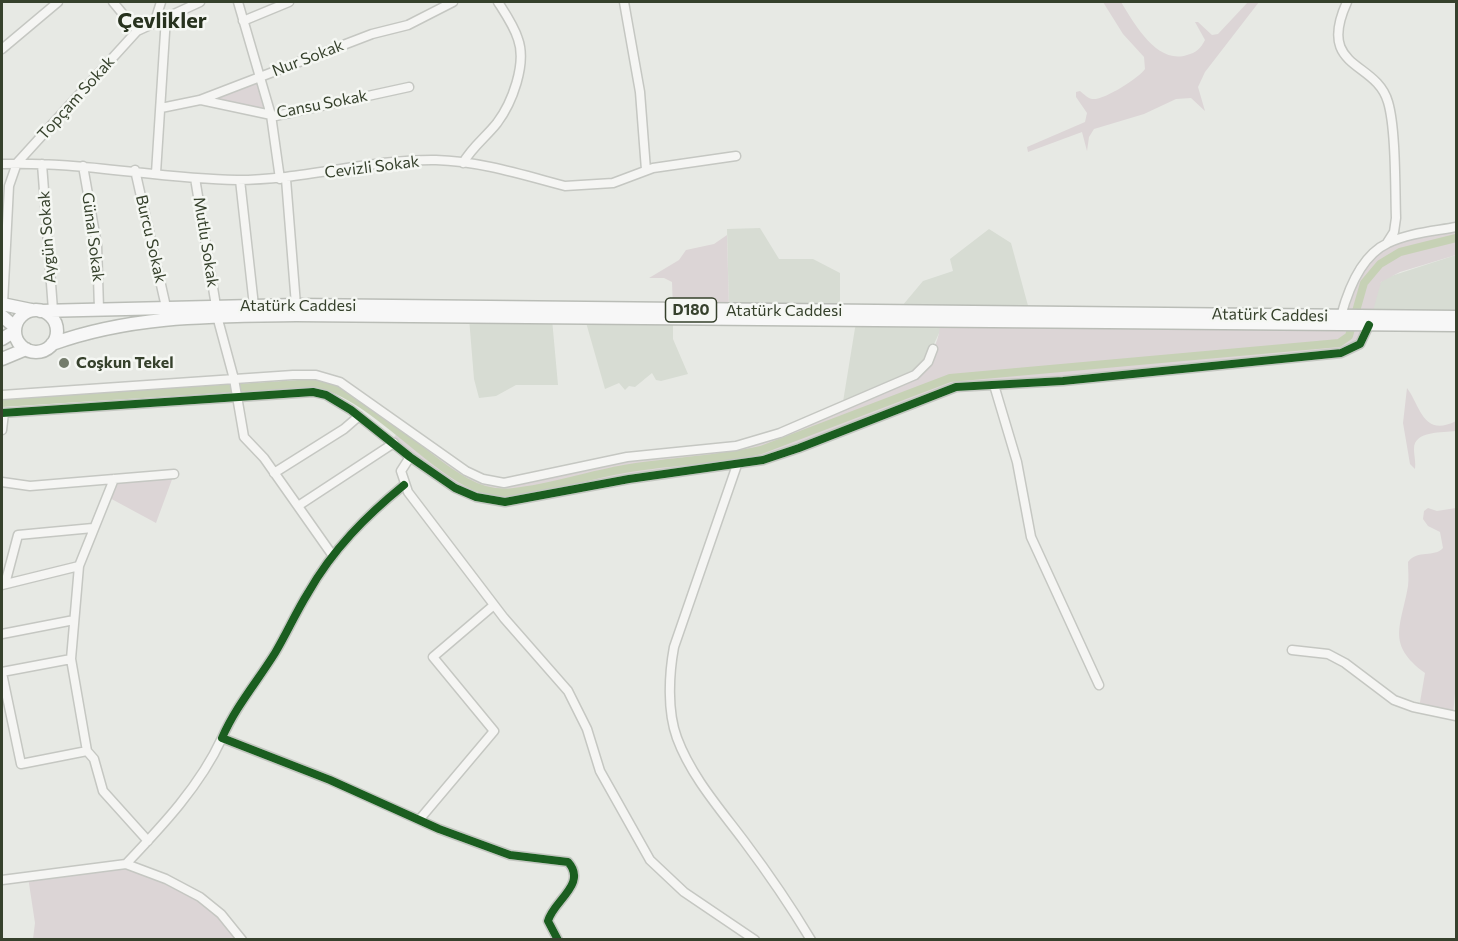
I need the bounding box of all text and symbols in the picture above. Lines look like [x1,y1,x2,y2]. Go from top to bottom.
district label: Çevlikler [117,8,207,34]
street label: Nur Sokak [269,36,347,80]
street label: Topçam Sokak [33,52,119,144]
street label: Cansu Sokak [275,86,369,122]
street label: Cevizli Sokak [324,152,420,182]
street label: Aygün Sokak [34,190,60,284]
street label: Günal Sokak [78,191,108,283]
street label: Burcu Sokak [132,193,170,285]
street label: Mutlu Sokak [189,195,223,289]
street label: Atatürk Caddesi [240,296,356,316]
road number: D180 [666,298,716,322]
street label: Atatürk Caddesi [726,301,842,321]
street label: Atatürk Caddesi [1212,304,1328,326]
place label: Coşkun Tekel [76,353,174,373]
marker: Coşkun Tekel [57,356,71,370]

